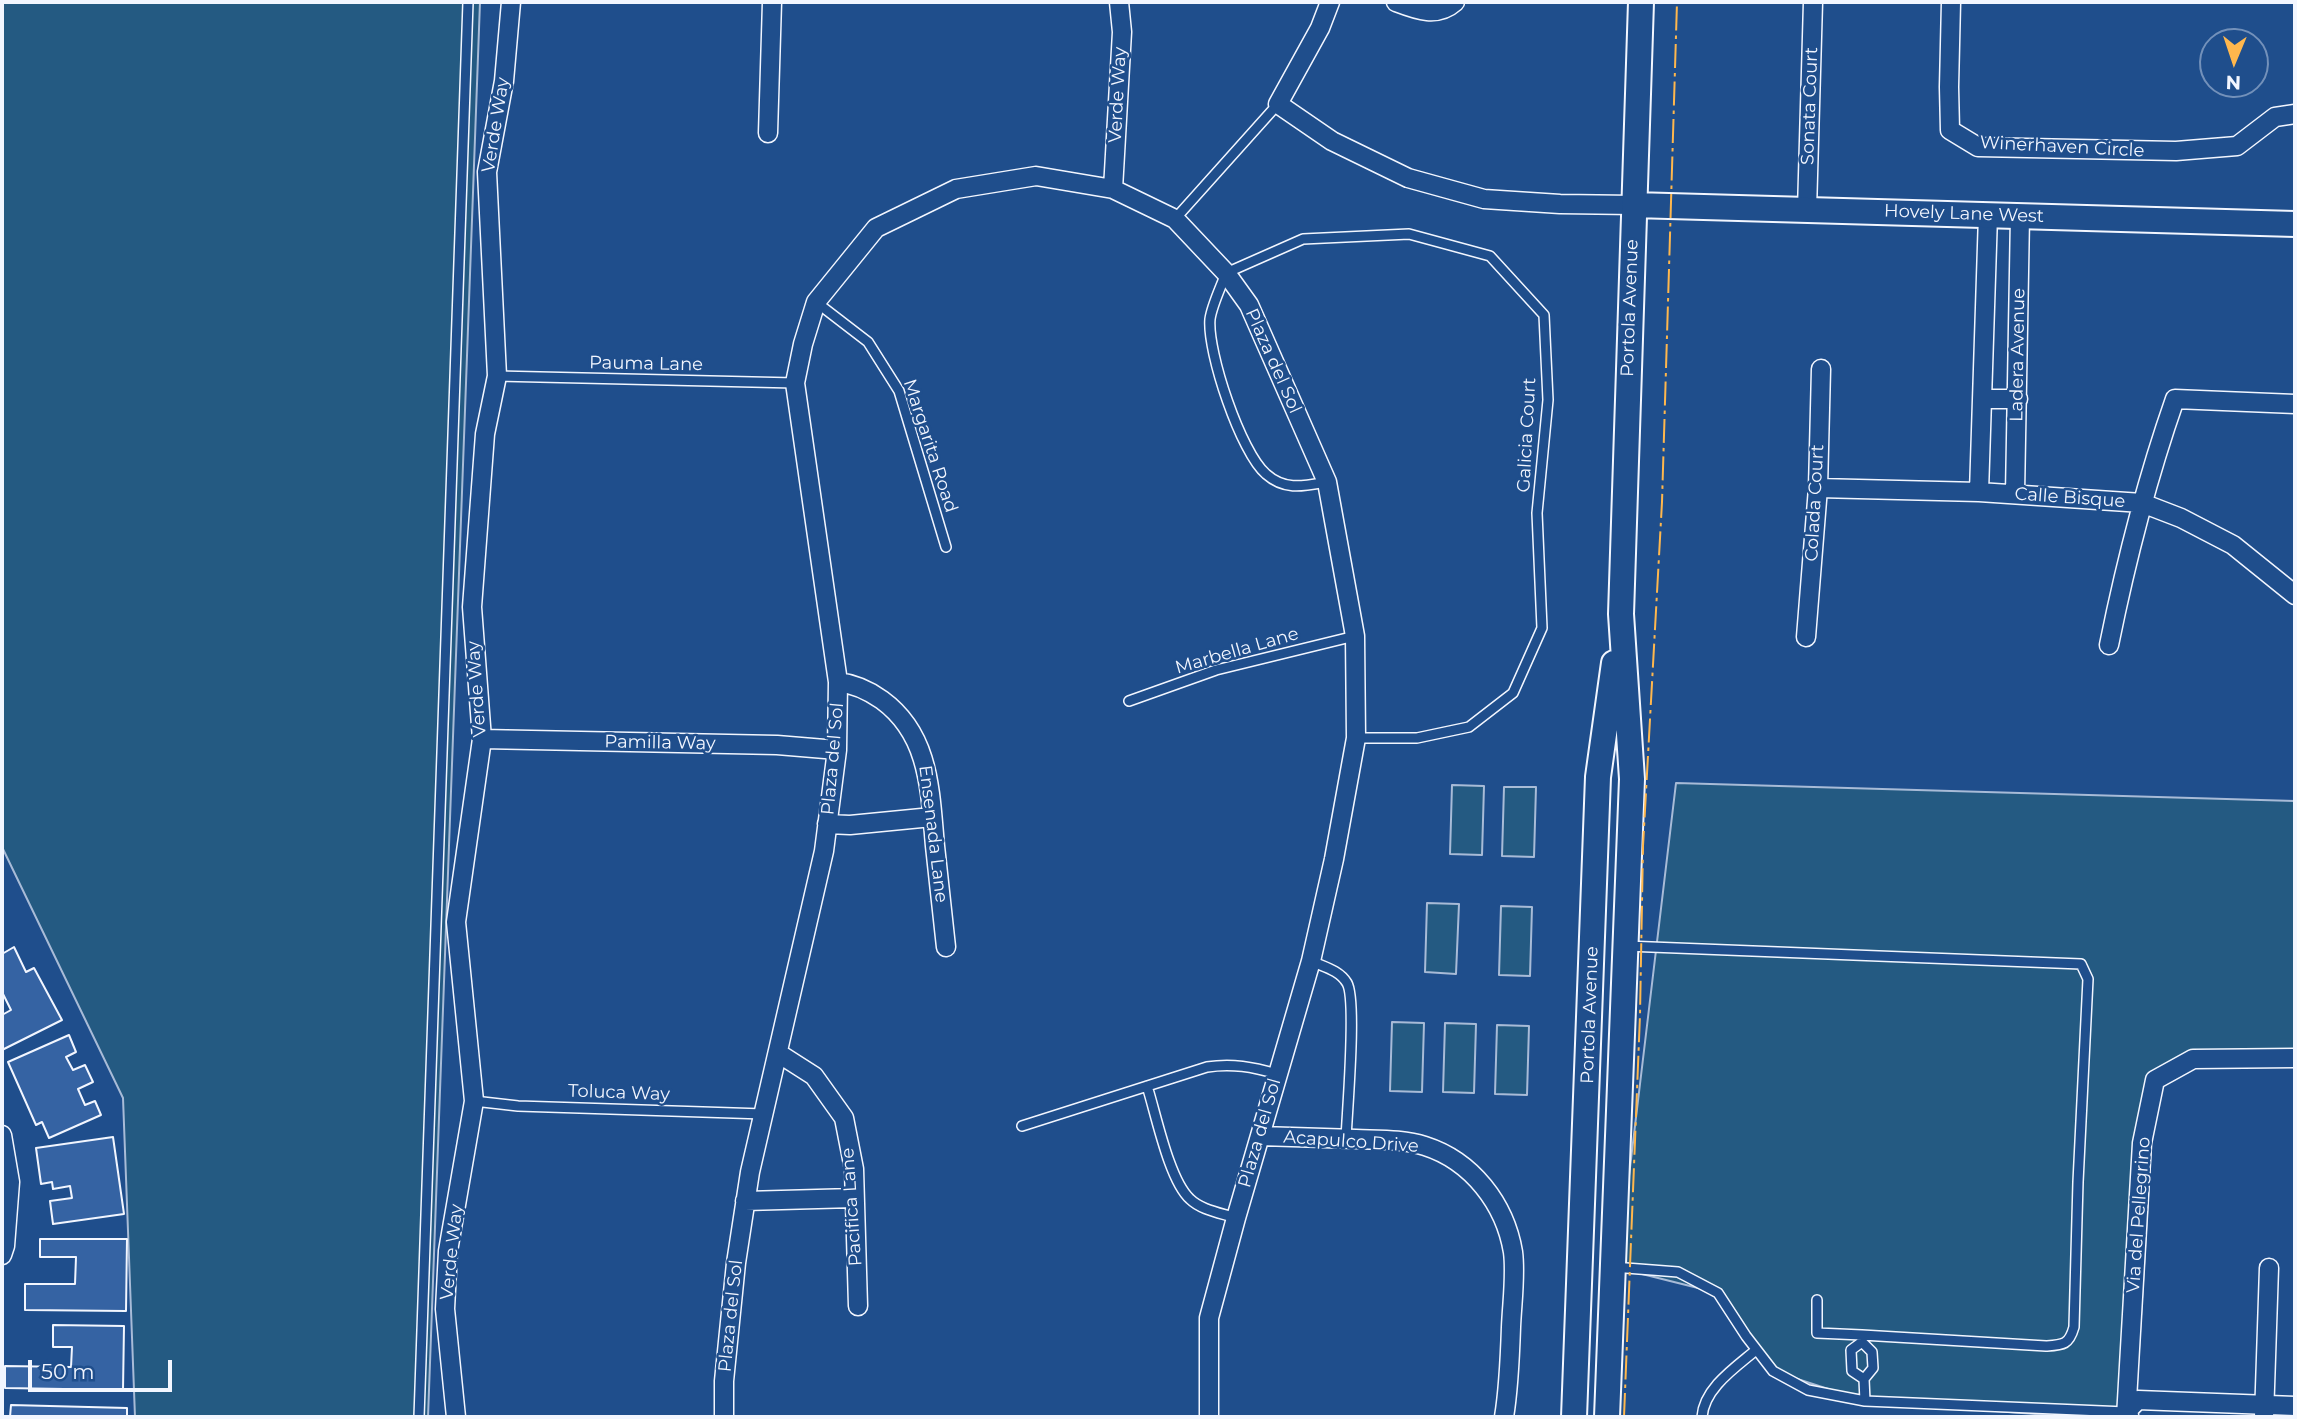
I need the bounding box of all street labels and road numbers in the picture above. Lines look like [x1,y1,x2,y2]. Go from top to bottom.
street label: Verde Way [1105,46,1131,144]
street label: Sonata Court [1797,47,1823,165]
street label: Verde Way [478,76,514,174]
street label: Winerhaven Circle [1979,132,2145,162]
street label: Hovely Lane West [1884,200,2044,228]
street label: Portola Avenue [1617,239,1643,377]
street label: Ladera Avenue [2006,288,2030,422]
street label: Plaza del Sol [1240,305,1306,417]
street label: Pauma Lane [589,352,703,376]
street label: Margarita Road [898,377,962,515]
street label: Galicia Court [1513,377,1541,493]
street label: Colada Court [1801,444,1829,562]
street label: Calle Bisque [2014,483,2126,513]
street label: Marbella Lane [1173,623,1301,679]
street label: Verde Way [463,640,491,738]
street label: Plaza del Sol [817,702,849,816]
street label: Pamilla Way [604,731,716,755]
street label: Ensenada Lane [914,764,952,904]
street label: Portola Avenue [1577,946,1603,1084]
street label: Plaza del Sol [1234,1076,1286,1190]
street label: Toluca Way [568,1080,670,1106]
street label: Acapulco Drive [1282,1126,1420,1158]
street label: Via del Pellegrino [2123,1136,2155,1294]
street label: Pacifica Lane [837,1147,867,1267]
street label: Verde Way [436,1203,468,1301]
street label: Plaza del Sol [714,1259,748,1373]

